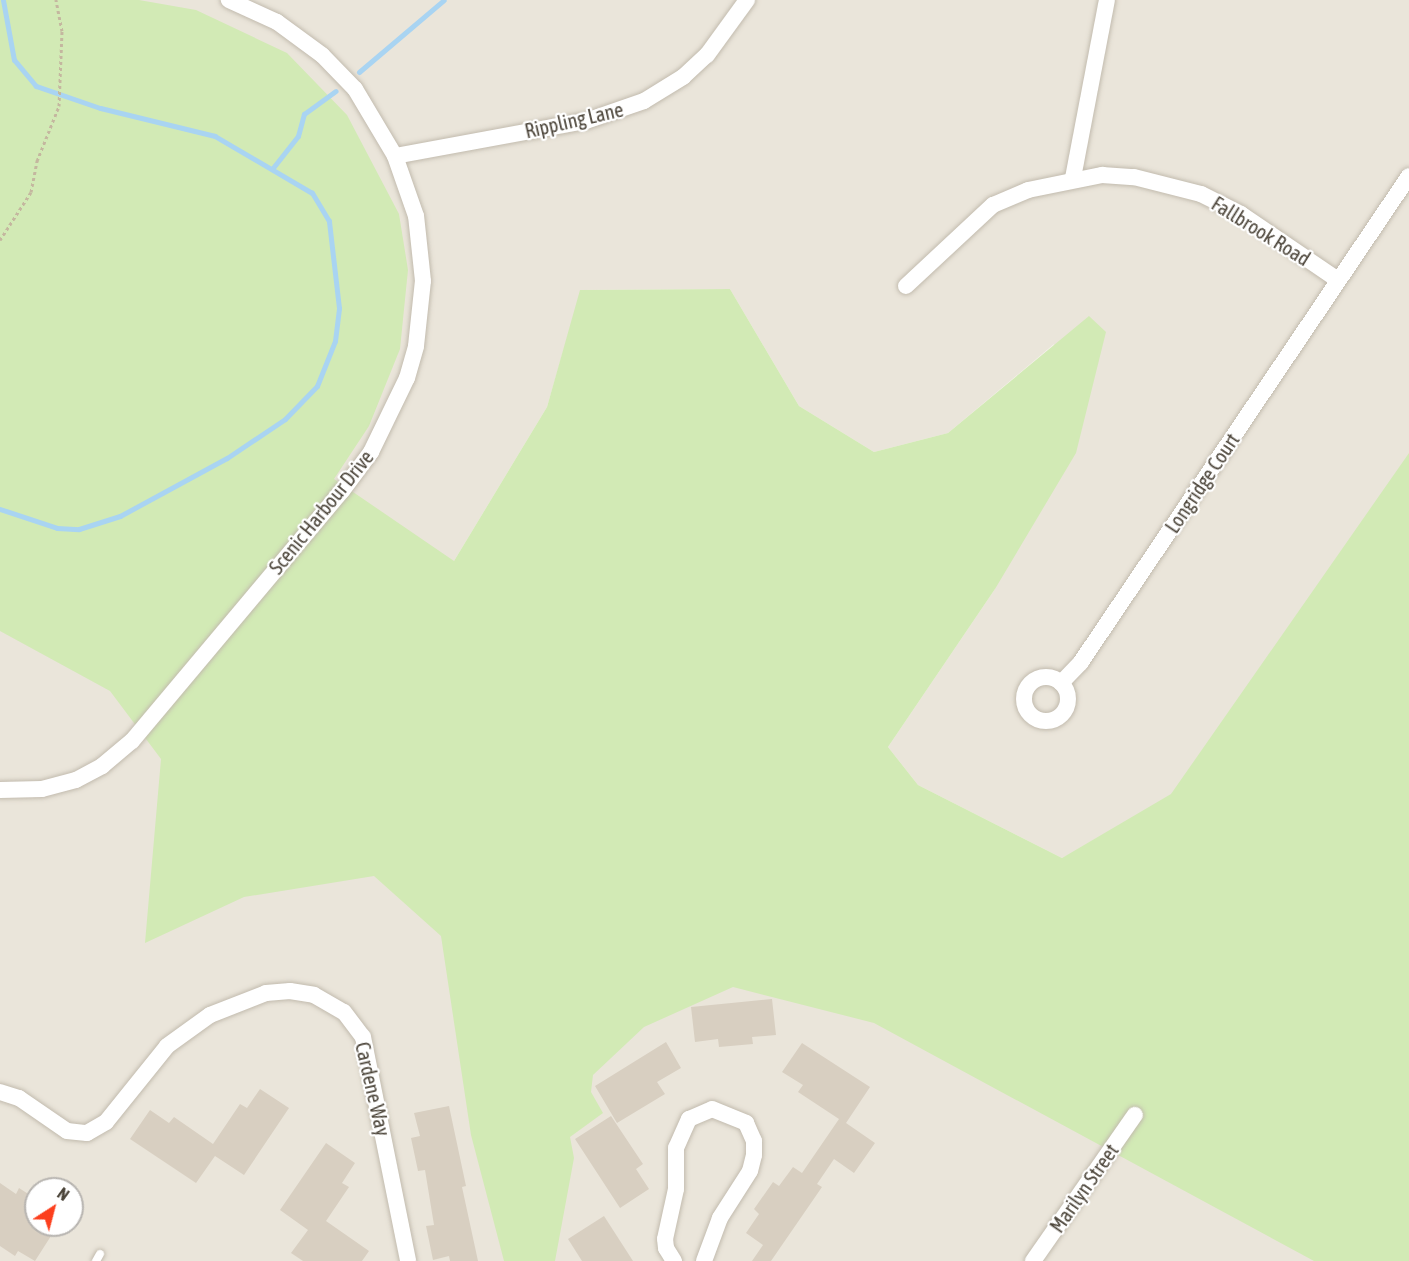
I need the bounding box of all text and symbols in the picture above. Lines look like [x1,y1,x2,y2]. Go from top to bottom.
street label: Rippling Lane [522,97,626,143]
street label: Fallbrook Road [1207,191,1315,271]
street label: Longridge Court [1160,429,1244,537]
street label: Scenic Harbour Drive [264,445,378,579]
street label: Cardene Way [351,1040,395,1138]
street label: Marilyn Street [1045,1139,1123,1237]
north arrow [24,1177,84,1237]
text: N [54,1184,73,1204]

